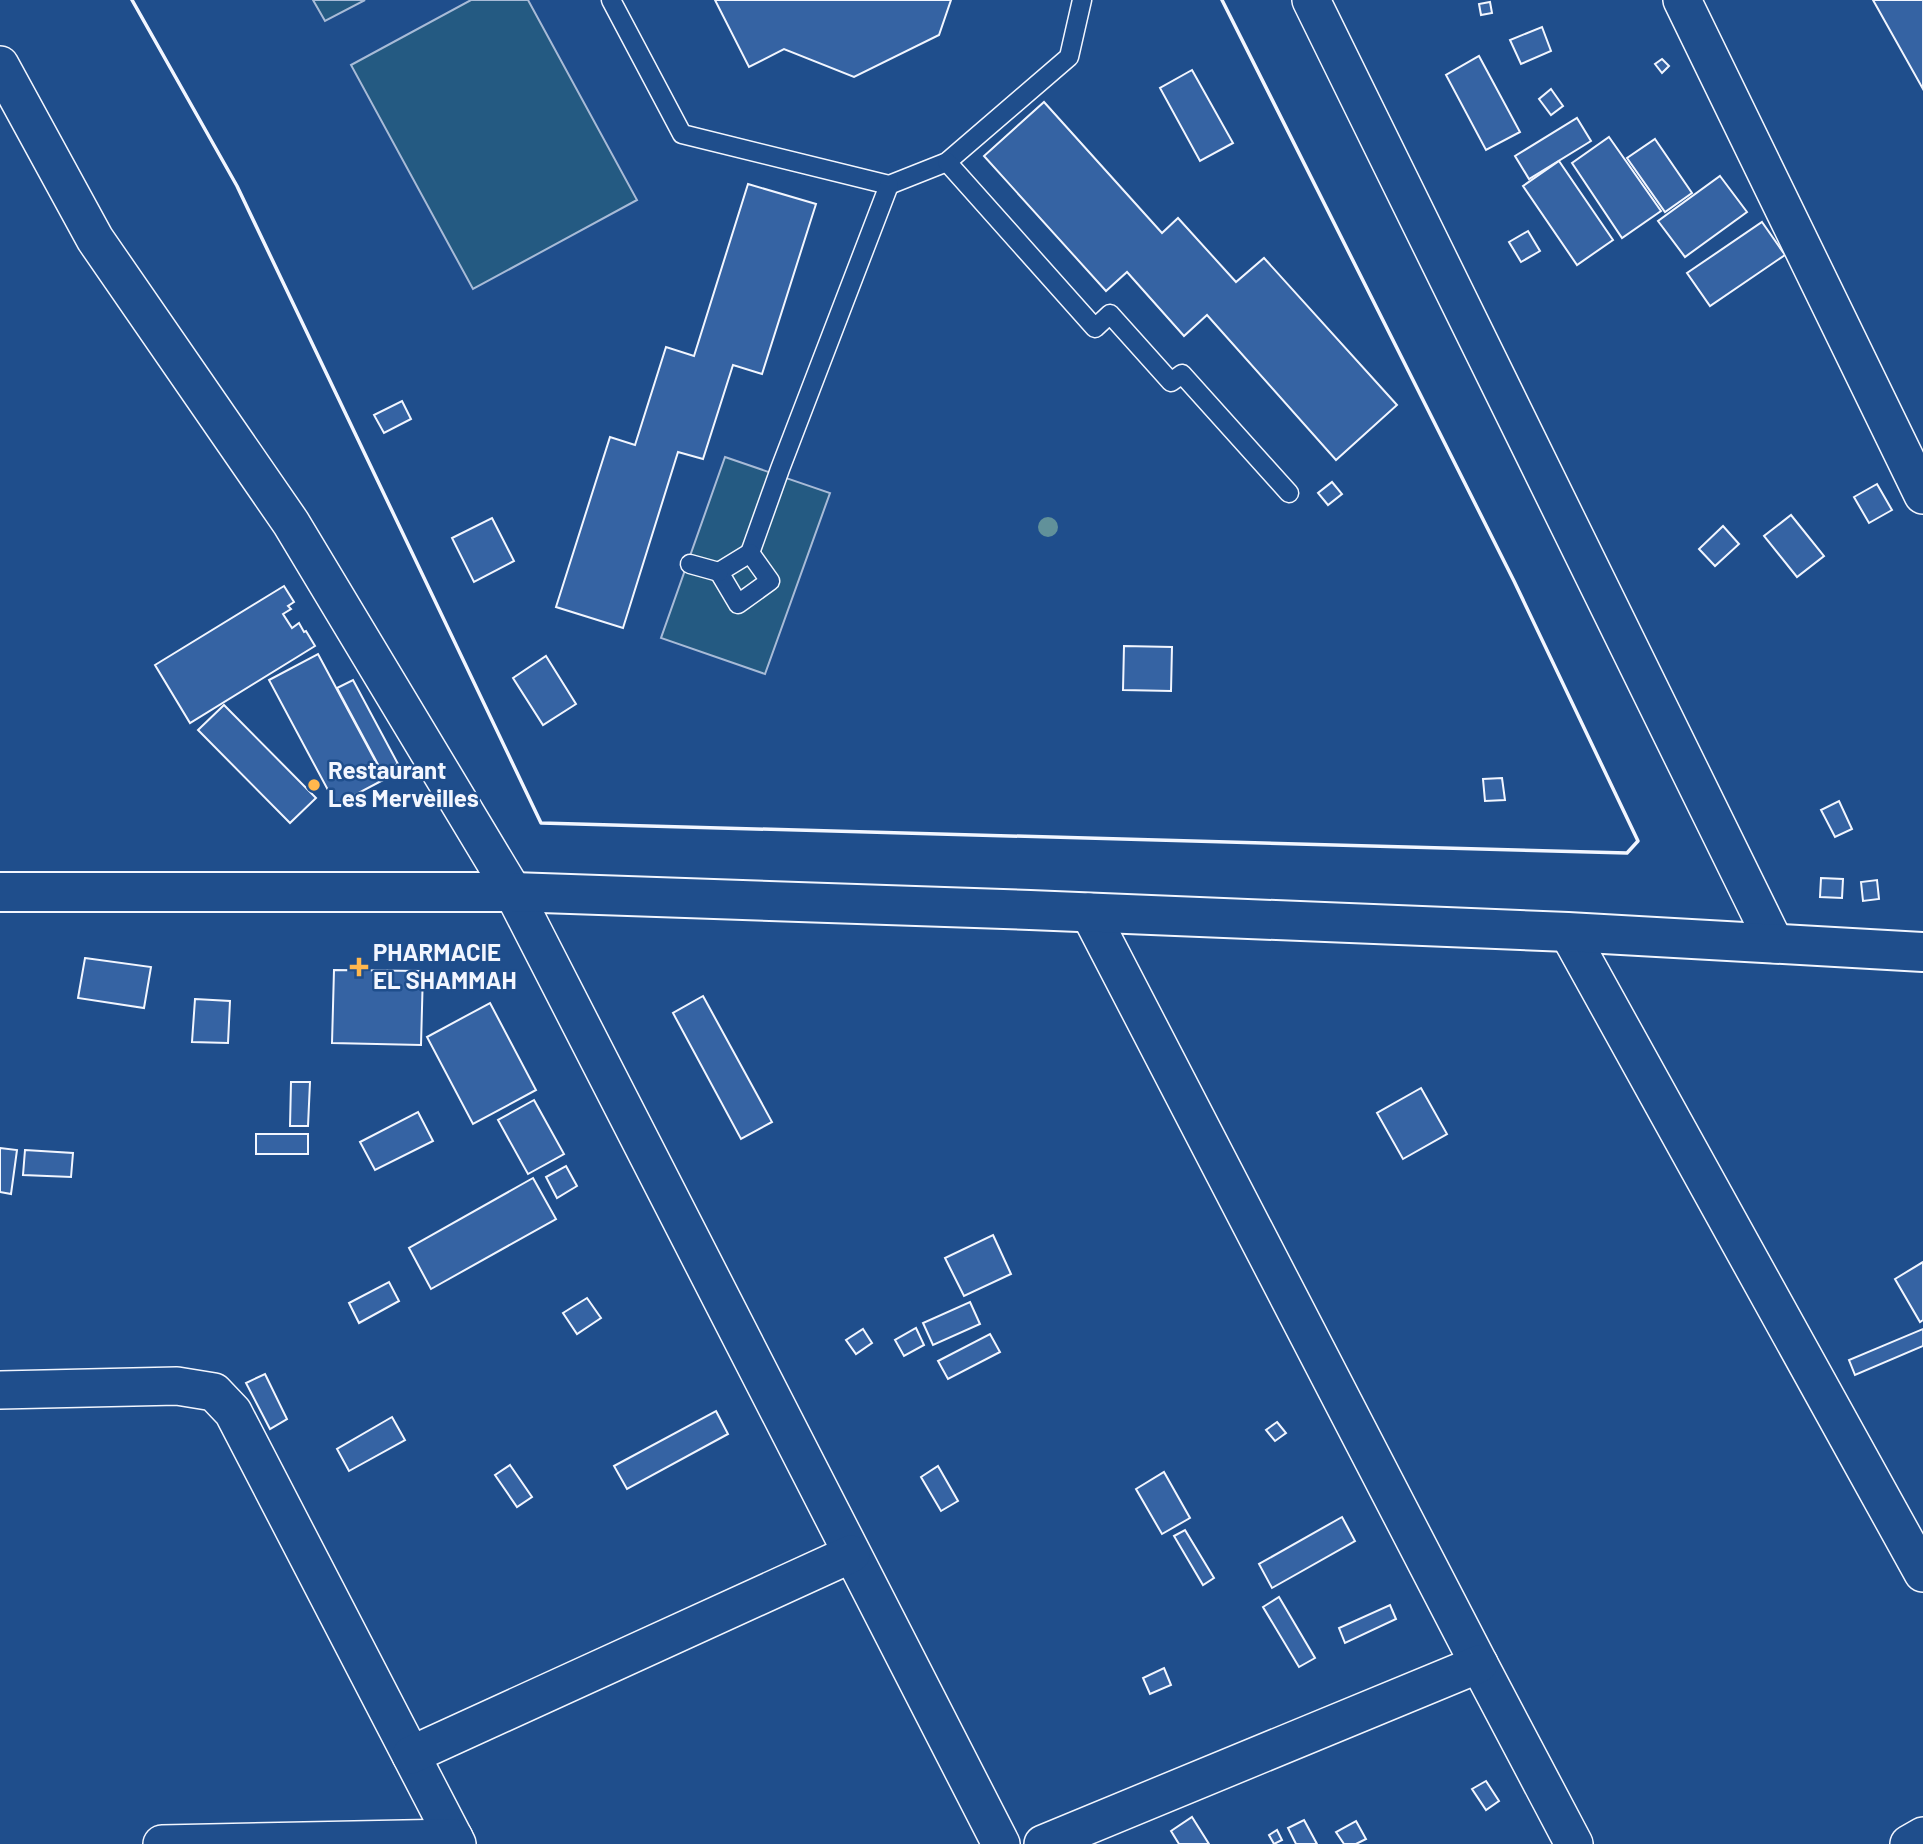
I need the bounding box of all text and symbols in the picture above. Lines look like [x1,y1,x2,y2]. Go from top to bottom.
place label: Restaurant Les Merveilles [328,755,479,812]
marker: Restaurant Les Merveilles [306,777,322,793]
place label: PHARMACIE EL SHAMMAH [373,937,517,994]
marker: PHARMACIE EL SHAMMAH [351,959,367,975]

